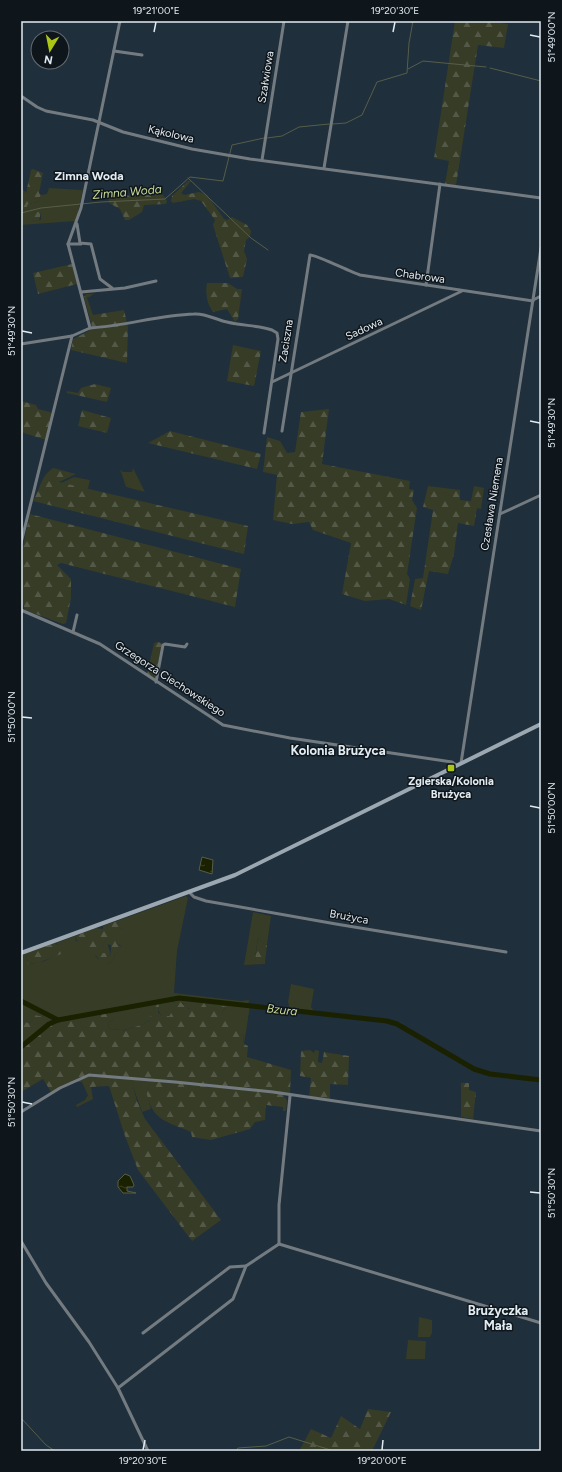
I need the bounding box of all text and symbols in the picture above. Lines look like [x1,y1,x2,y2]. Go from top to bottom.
text: 19°21'00"E [132,4,180,17]
text: 19°20'30"E [371,4,419,17]
text: 51°49'00"N [545,11,558,63]
north arrow [30,30,70,70]
street label: Szałwiowa [255,50,277,104]
text: N [43,52,54,66]
street label: Kąkolowa [147,122,195,146]
district label: Zimna Woda [54,169,124,183]
water label: Zimna Woda [92,182,162,202]
street label: Chabrowa [394,266,446,286]
text: 51°49'30"N [5,306,18,356]
street label: Sadowa [344,315,384,343]
street label: Zaciszna [276,319,296,363]
text: 51°49'30"N [545,398,558,448]
street label: Czesława Niemena [478,457,506,551]
street label: Grzegorza Ciechowskiego [112,638,228,720]
text: 51°50'00"N [5,691,18,743]
district label: Kolonia Brużyca [290,743,386,758]
marker: Zgierska/Kolonia Brużyca [446,763,456,773]
place label: Zgierska/Kolonia Brużyca [408,775,494,801]
text: 51°50'00"N [545,782,558,834]
street label: Brużyca [329,907,369,927]
water label: Bzura [266,1001,298,1019]
text: 51°50'30"N [5,1077,18,1127]
text: 51°50'30"N [545,1168,558,1218]
district label: Brużyczka Mała [468,1303,528,1333]
text: 19°20'30"E [119,1454,167,1467]
text: 19°20'00"E [357,1454,407,1467]

